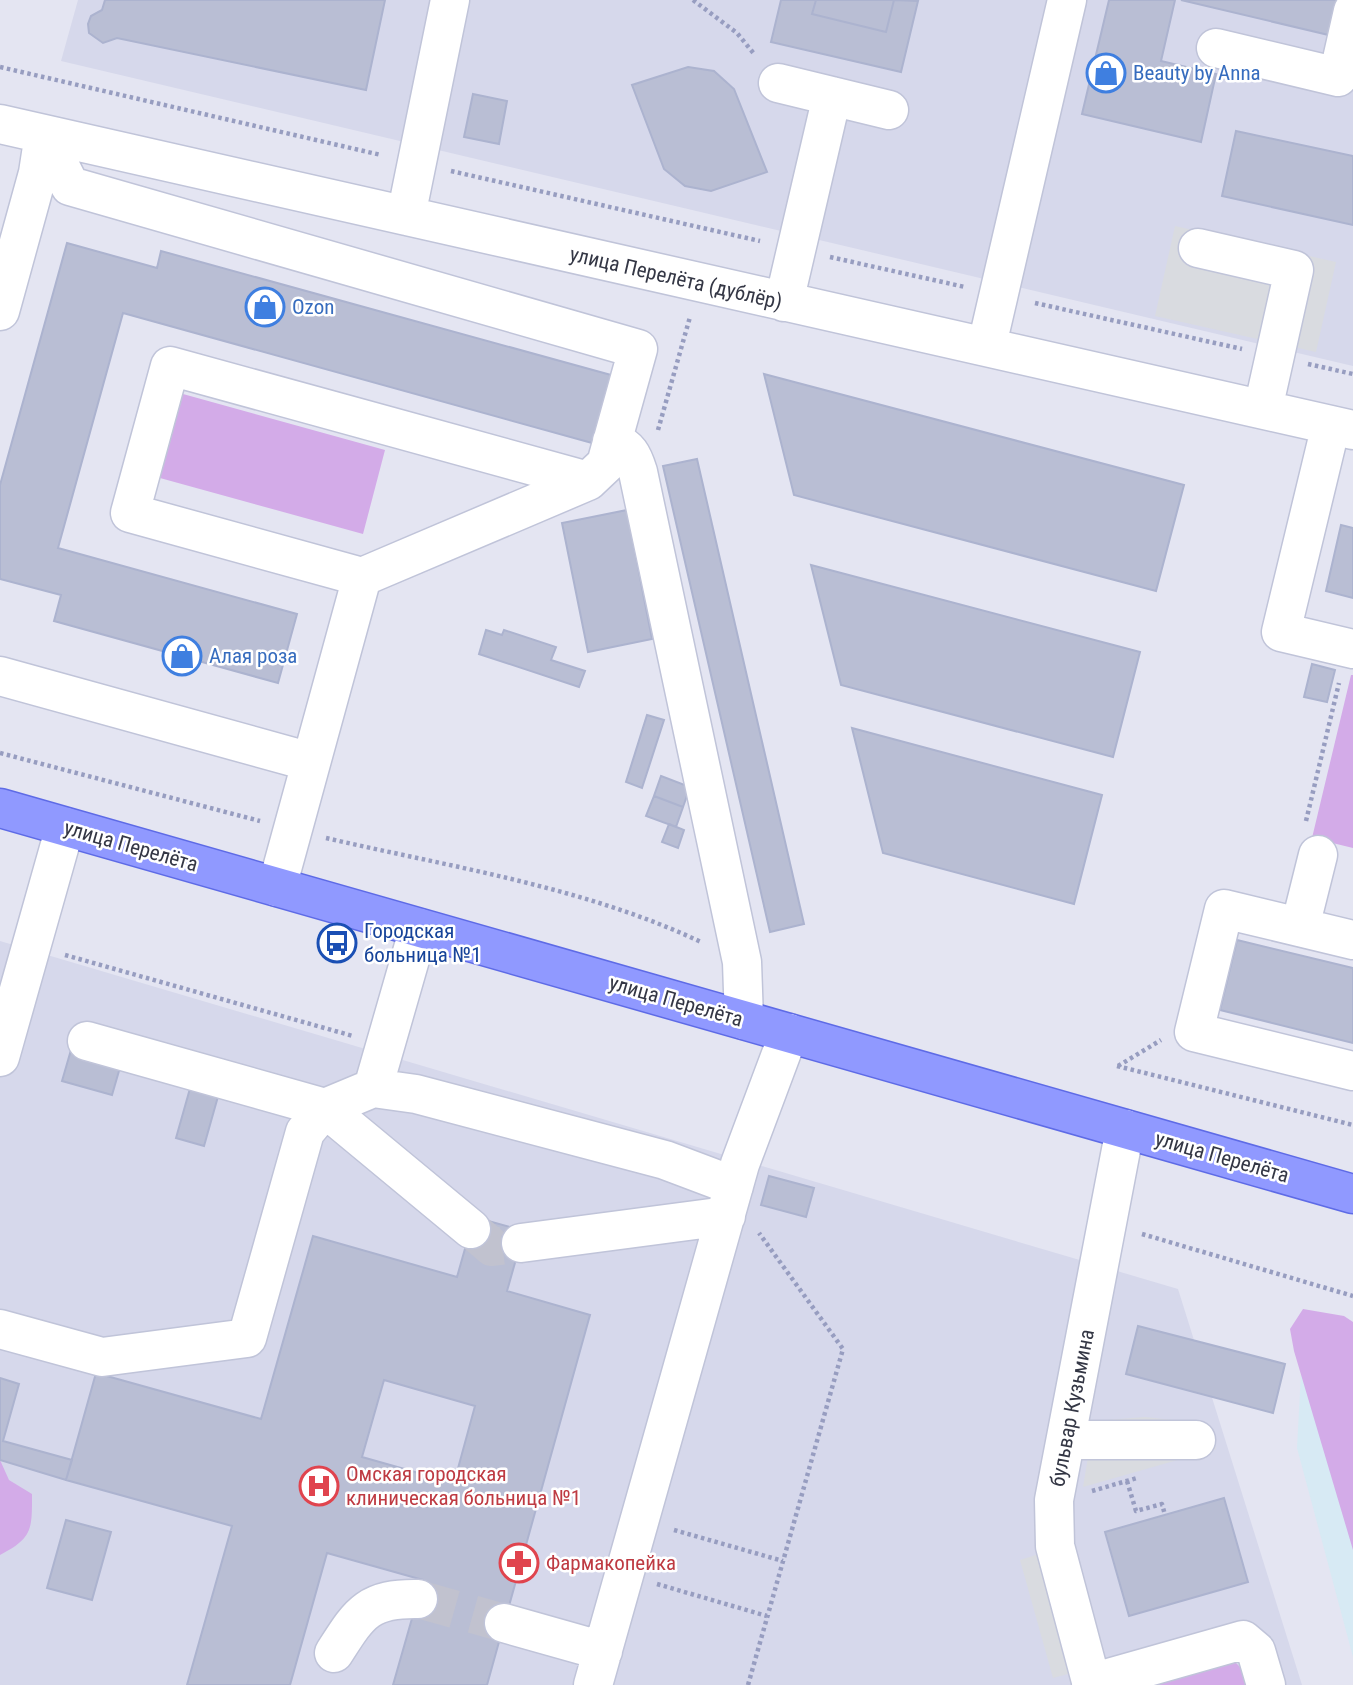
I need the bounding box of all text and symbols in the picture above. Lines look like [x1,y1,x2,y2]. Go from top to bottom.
shop icon: Beauty by Anna [1085,52,1127,94]
place label: Beauty by Anna [1133,61,1261,85]
street label: улица Перелёта (дублёр) [567,242,785,314]
shop icon: Ozon [244,286,286,328]
place label: Ozon [292,295,334,319]
shop icon: Алая роза [161,635,203,677]
place label: Алая роза [209,644,297,668]
street label: улица Перелёта [61,815,201,877]
place label: Городская больница №1 [364,919,482,967]
bus stop icon: Городская больница №1 [316,922,358,964]
street label: улица Перелёта [606,970,746,1032]
street label: улица Перелёта [1152,1126,1292,1188]
street label: бульвар Кузьмина [1045,1327,1099,1489]
place label: Омская городская клиническая больница №1 [346,1462,581,1510]
hospital icon: Омская городская клиническая больница №1 [298,1465,340,1507]
pharmacy icon: Фармакопейка [498,1542,540,1584]
place label: Фармакопейка [546,1551,676,1575]

